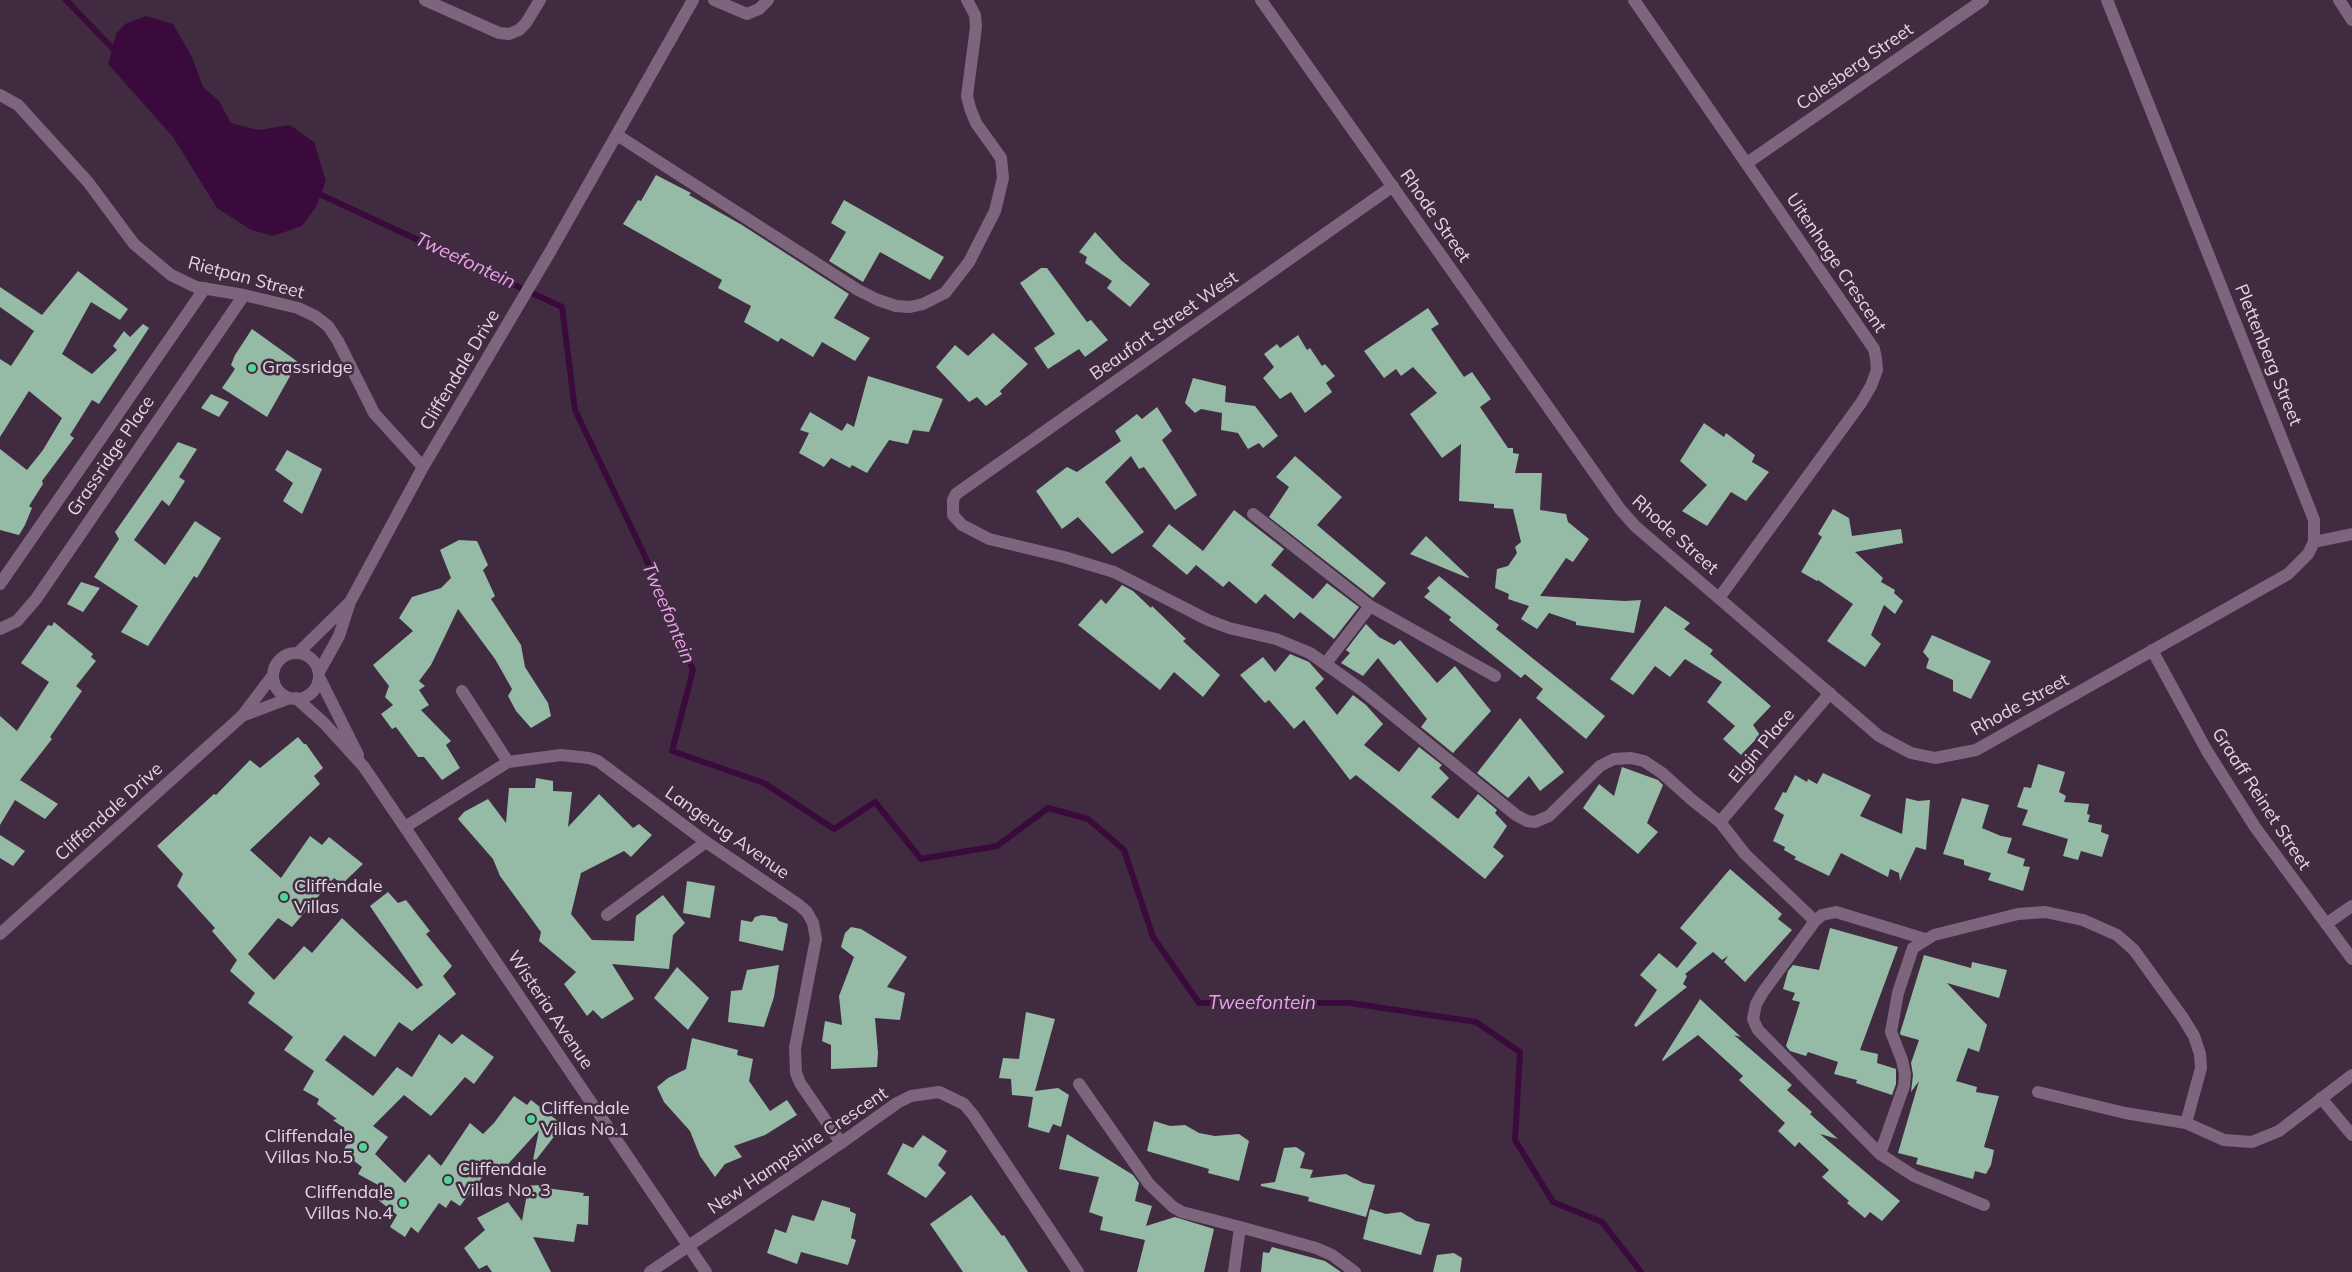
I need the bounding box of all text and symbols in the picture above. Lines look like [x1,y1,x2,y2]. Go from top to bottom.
street label: Colesberg Street [1793,19,1917,115]
street label: Rhode Street [1395,165,1475,267]
street label: Uitenhage Crescent [1781,189,1891,337]
water label: Tweefontein [411,228,519,294]
street label: Rietpan Street [186,252,306,304]
street label: Beaufort Street West [1086,267,1242,385]
street label: Plettenberg Street [2230,281,2306,429]
street label: Cliffendale Drive [416,306,504,434]
place label: Grassridge [262,357,353,379]
marker: Grassridge [246,362,258,374]
street label: Grassridge Place [63,392,159,520]
street label: Rhode Street [1628,491,1722,579]
water label: Tweefontein [636,559,700,667]
street label: Rhode Street [1967,669,2073,741]
street label: Elgin Place [1725,704,1799,788]
street label: Graaff Reinet Street [2207,724,2315,874]
street label: Cliffendale Drive [51,758,167,866]
street label: Langerug Avenue [661,782,793,884]
place label: Cliffendale Villas [294,876,383,919]
marker: Cliffendale Villas [278,891,290,903]
street label: Wisteria Avenue [502,947,598,1073]
water label: Tweefontein [1208,992,1316,1014]
street label: New Hampshire Crescent [704,1083,892,1219]
place label: Cliffendale Villas No.1 [541,1098,630,1140]
marker: Cliffendale Villas No.1 [525,1113,537,1125]
place label: Cliffendale Villas No.5 [264,1126,353,1168]
marker: Cliffendale Villas No.5 [357,1141,369,1153]
place label: Cliffendale Villas No. 3 [458,1159,551,1202]
marker: Cliffendale Villas No. 3 [442,1174,454,1186]
place label: Cliffendale Villas No.4 [304,1182,393,1224]
marker: Cliffendale Villas No.4 [397,1197,409,1209]

